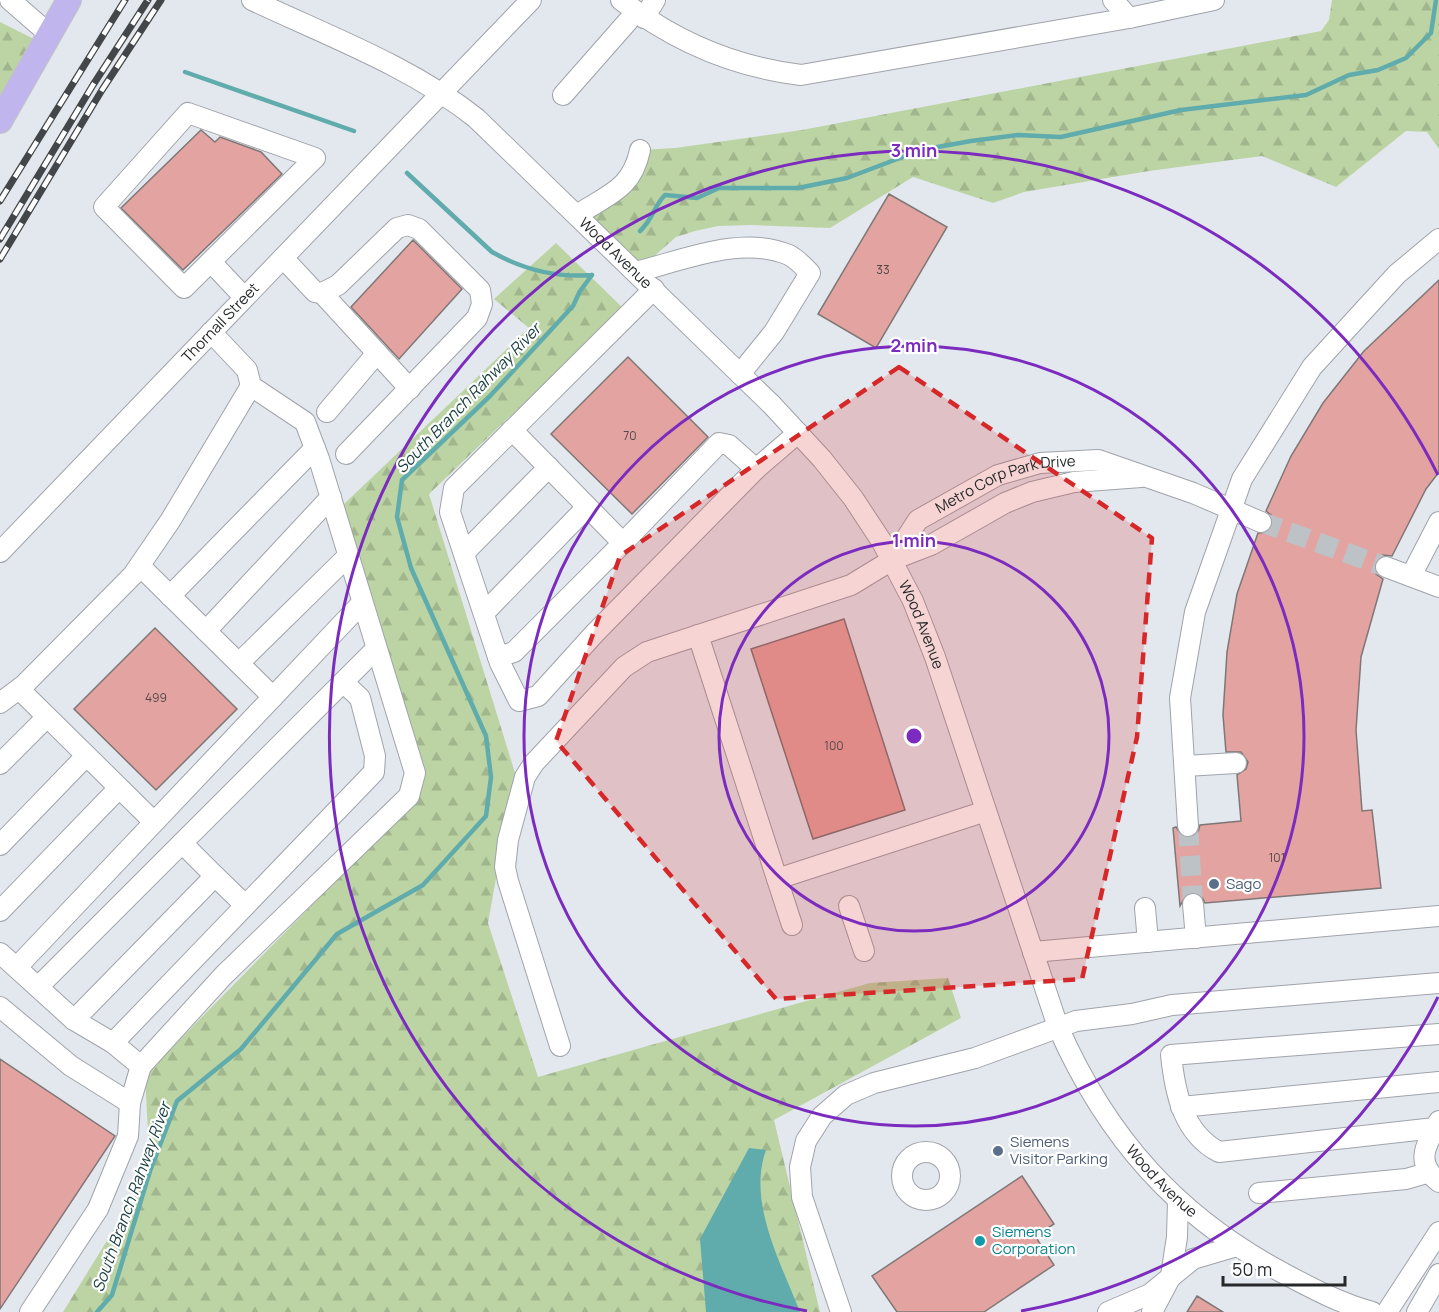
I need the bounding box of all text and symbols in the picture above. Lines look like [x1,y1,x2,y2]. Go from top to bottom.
text: 3 min [891,138,937,162]
street label: Wood Avenue [575,212,657,293]
house number: 33 [876,261,890,278]
street label: Thornall Street [177,278,264,367]
water label: South Branch Rahway River [391,317,547,478]
text: 2 min [891,333,937,357]
house number: 70 [623,427,637,444]
street label: Metro Corp Park Drive [931,450,1076,518]
text: 1 min [892,528,936,552]
street label: Wood Avenue [894,576,949,672]
house number: 499 [145,689,167,706]
centre of rings [904,726,924,746]
house number: 100 [824,737,844,754]
house number: 101 [1269,849,1285,866]
place label: Sago [1226,873,1261,894]
marker: Sago [1207,877,1221,891]
water label: South Branch Rahway River [86,1097,176,1295]
place label: Siemens Visitor Parking [1010,1131,1108,1169]
street label: Wood Avenue [1121,1140,1202,1222]
marker: Siemens Visitor Parking [991,1144,1005,1158]
place label: Siemens Corporation [992,1221,1076,1259]
marker: Siemens Corporation [973,1234,987,1248]
scale bar [1223,1249,1344,1287]
text: 50 m [1232,1257,1272,1281]

